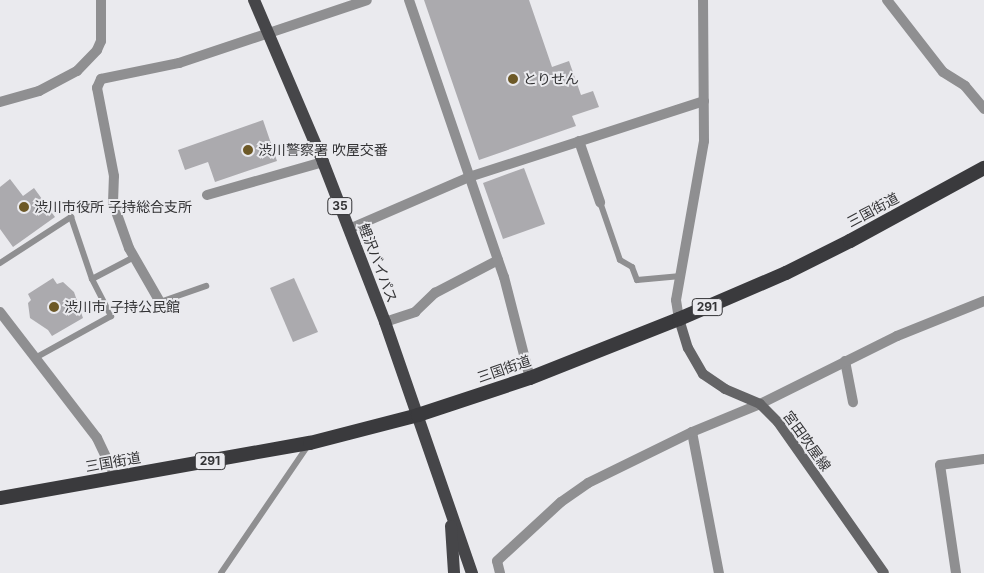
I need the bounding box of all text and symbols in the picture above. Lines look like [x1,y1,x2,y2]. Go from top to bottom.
place label: とりせん [523,71,579,87]
marker: とりせん [507,73,519,85]
place label: 渋川警察署 吹屋交番 [258,142,388,158]
marker: 渋川警察署 吹屋交番 [242,144,254,156]
street label: 三国街道 [844,189,902,231]
road number: 35 [326,197,354,216]
place label: 渋川市役所 子持総合支所 [34,199,192,215]
marker: 渋川市役所 子持総合支所 [18,201,30,213]
street label: 鯉沢バイパス [355,221,401,305]
road number: 291 [691,298,723,316]
place label: 渋川市 子持公民館 [64,299,180,315]
marker: 渋川市 子持公民館 [48,301,60,313]
street label: 三国街道 [475,352,533,386]
street label: 宮田吹屋線 [780,408,834,474]
street label: 三国街道 [84,449,142,475]
road number: 291 [194,452,226,471]

